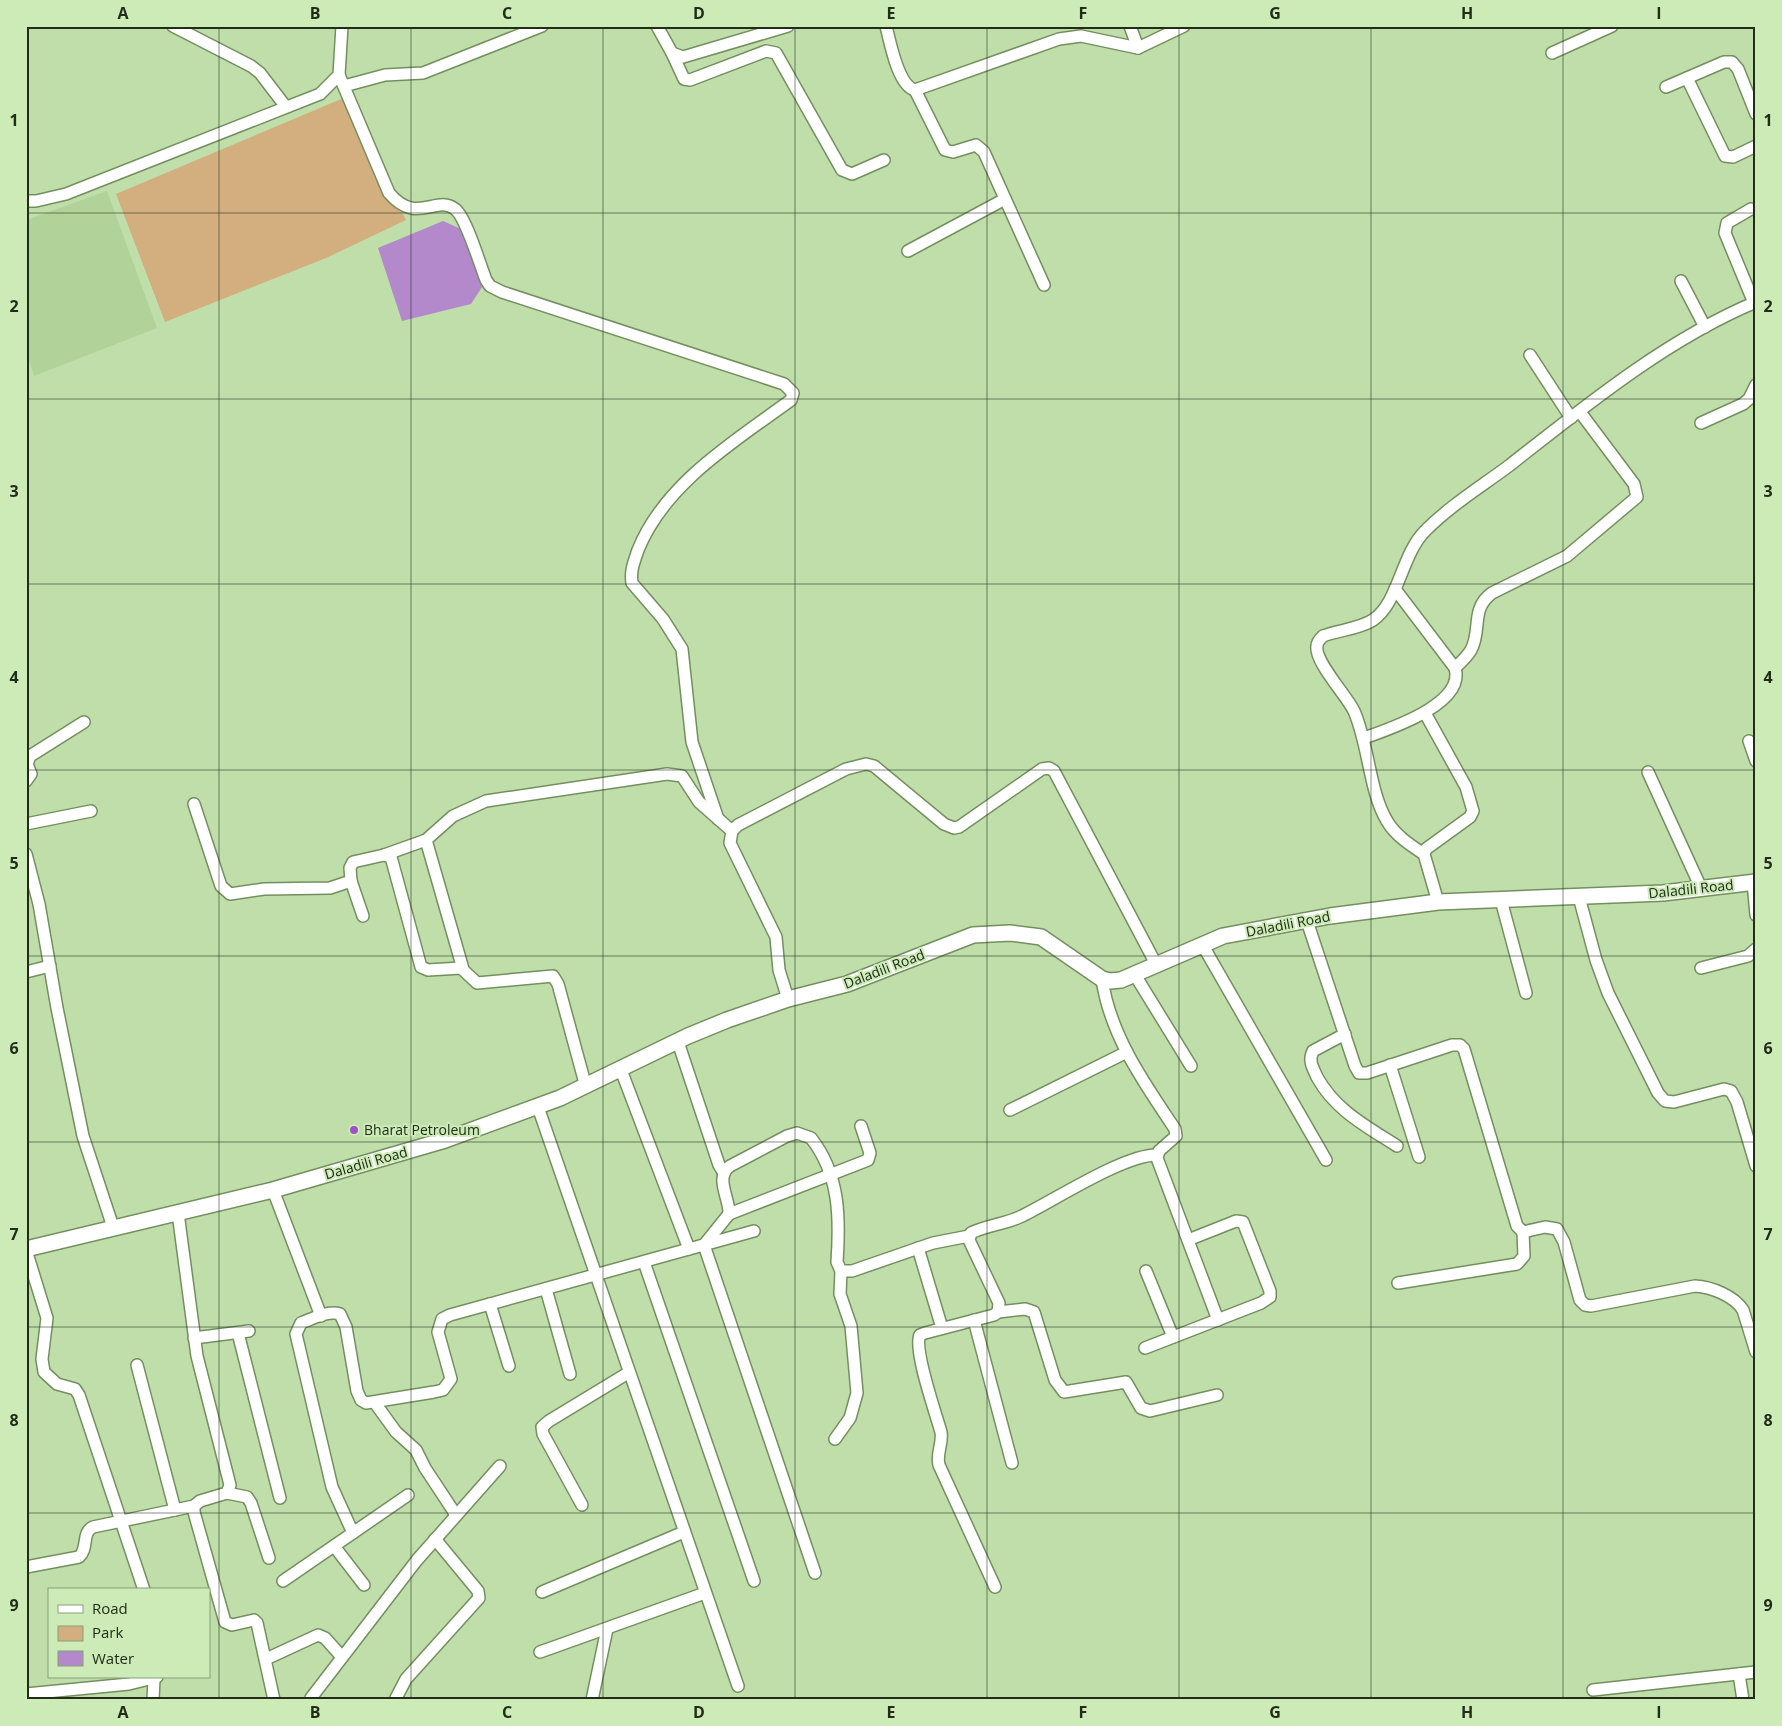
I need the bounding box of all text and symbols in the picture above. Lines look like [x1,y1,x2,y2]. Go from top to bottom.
text: A [117,2,129,24]
text: B [310,2,320,24]
text: C [502,2,512,24]
text: D [693,2,705,24]
text: E [887,2,896,24]
text: F [1079,2,1087,24]
text: G [1269,2,1281,24]
text: H [1461,2,1473,24]
text: I [1656,2,1662,24]
text: 1 [9,109,19,131]
text: 1 [1763,109,1773,131]
text: 2 [9,295,19,317]
text: 2 [1763,295,1773,317]
text: 3 [9,480,19,502]
text: 3 [1763,480,1773,502]
text: 4 [9,666,19,688]
text: 4 [1763,666,1773,688]
text: 5 [9,852,19,874]
text: 5 [1763,852,1773,874]
street label: Daladili Road [1647,875,1734,902]
street label: Daladili Road [1244,906,1332,941]
street label: Daladili Road [841,944,927,993]
text: 6 [9,1037,19,1059]
text: 6 [1763,1037,1773,1059]
place label: Bharat Petroleum [364,1120,480,1139]
marker: Bharat Petroleum [348,1124,360,1136]
street label: Daladili Road [322,1142,410,1183]
text: 7 [9,1223,19,1245]
text: 7 [1763,1223,1773,1245]
text: 8 [9,1409,19,1431]
text: 8 [1763,1409,1773,1431]
legend [48,1588,210,1678]
text: 9 [9,1594,19,1616]
text: 9 [1763,1594,1773,1616]
text: Road [92,1598,128,1618]
text: Park [92,1622,123,1642]
text: Water [92,1648,134,1668]
text: A [117,1701,129,1723]
text: B [310,1701,320,1723]
text: C [502,1701,512,1723]
text: D [693,1701,705,1723]
text: E [887,1701,896,1723]
text: F [1079,1701,1087,1723]
text: G [1269,1701,1281,1723]
text: H [1461,1701,1473,1723]
text: I [1656,1701,1662,1723]

